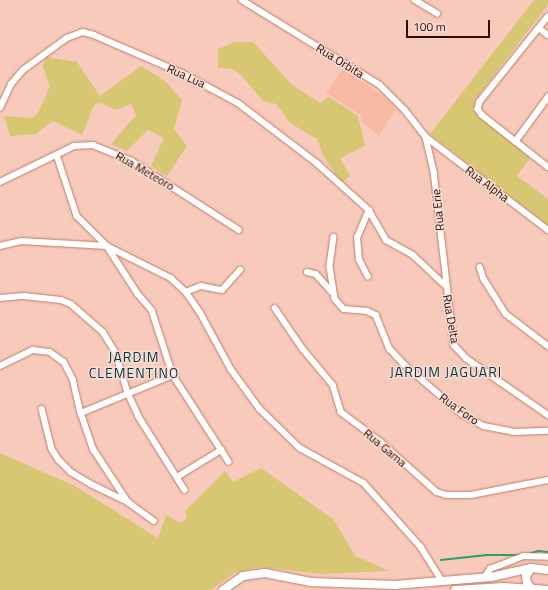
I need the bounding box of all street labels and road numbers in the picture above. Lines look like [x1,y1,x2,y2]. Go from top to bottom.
street label: Rua Orbita [313,41,367,81]
street label: Rua Lua [165,61,207,91]
street label: Rua Meteoro [113,148,177,194]
street label: Rua Alpha [462,163,512,205]
street label: Rua Erie [429,188,447,232]
street label: Rua Delta [440,294,462,344]
street label: Rua Foro [436,390,482,428]
street label: Rua Gama [361,426,409,470]

